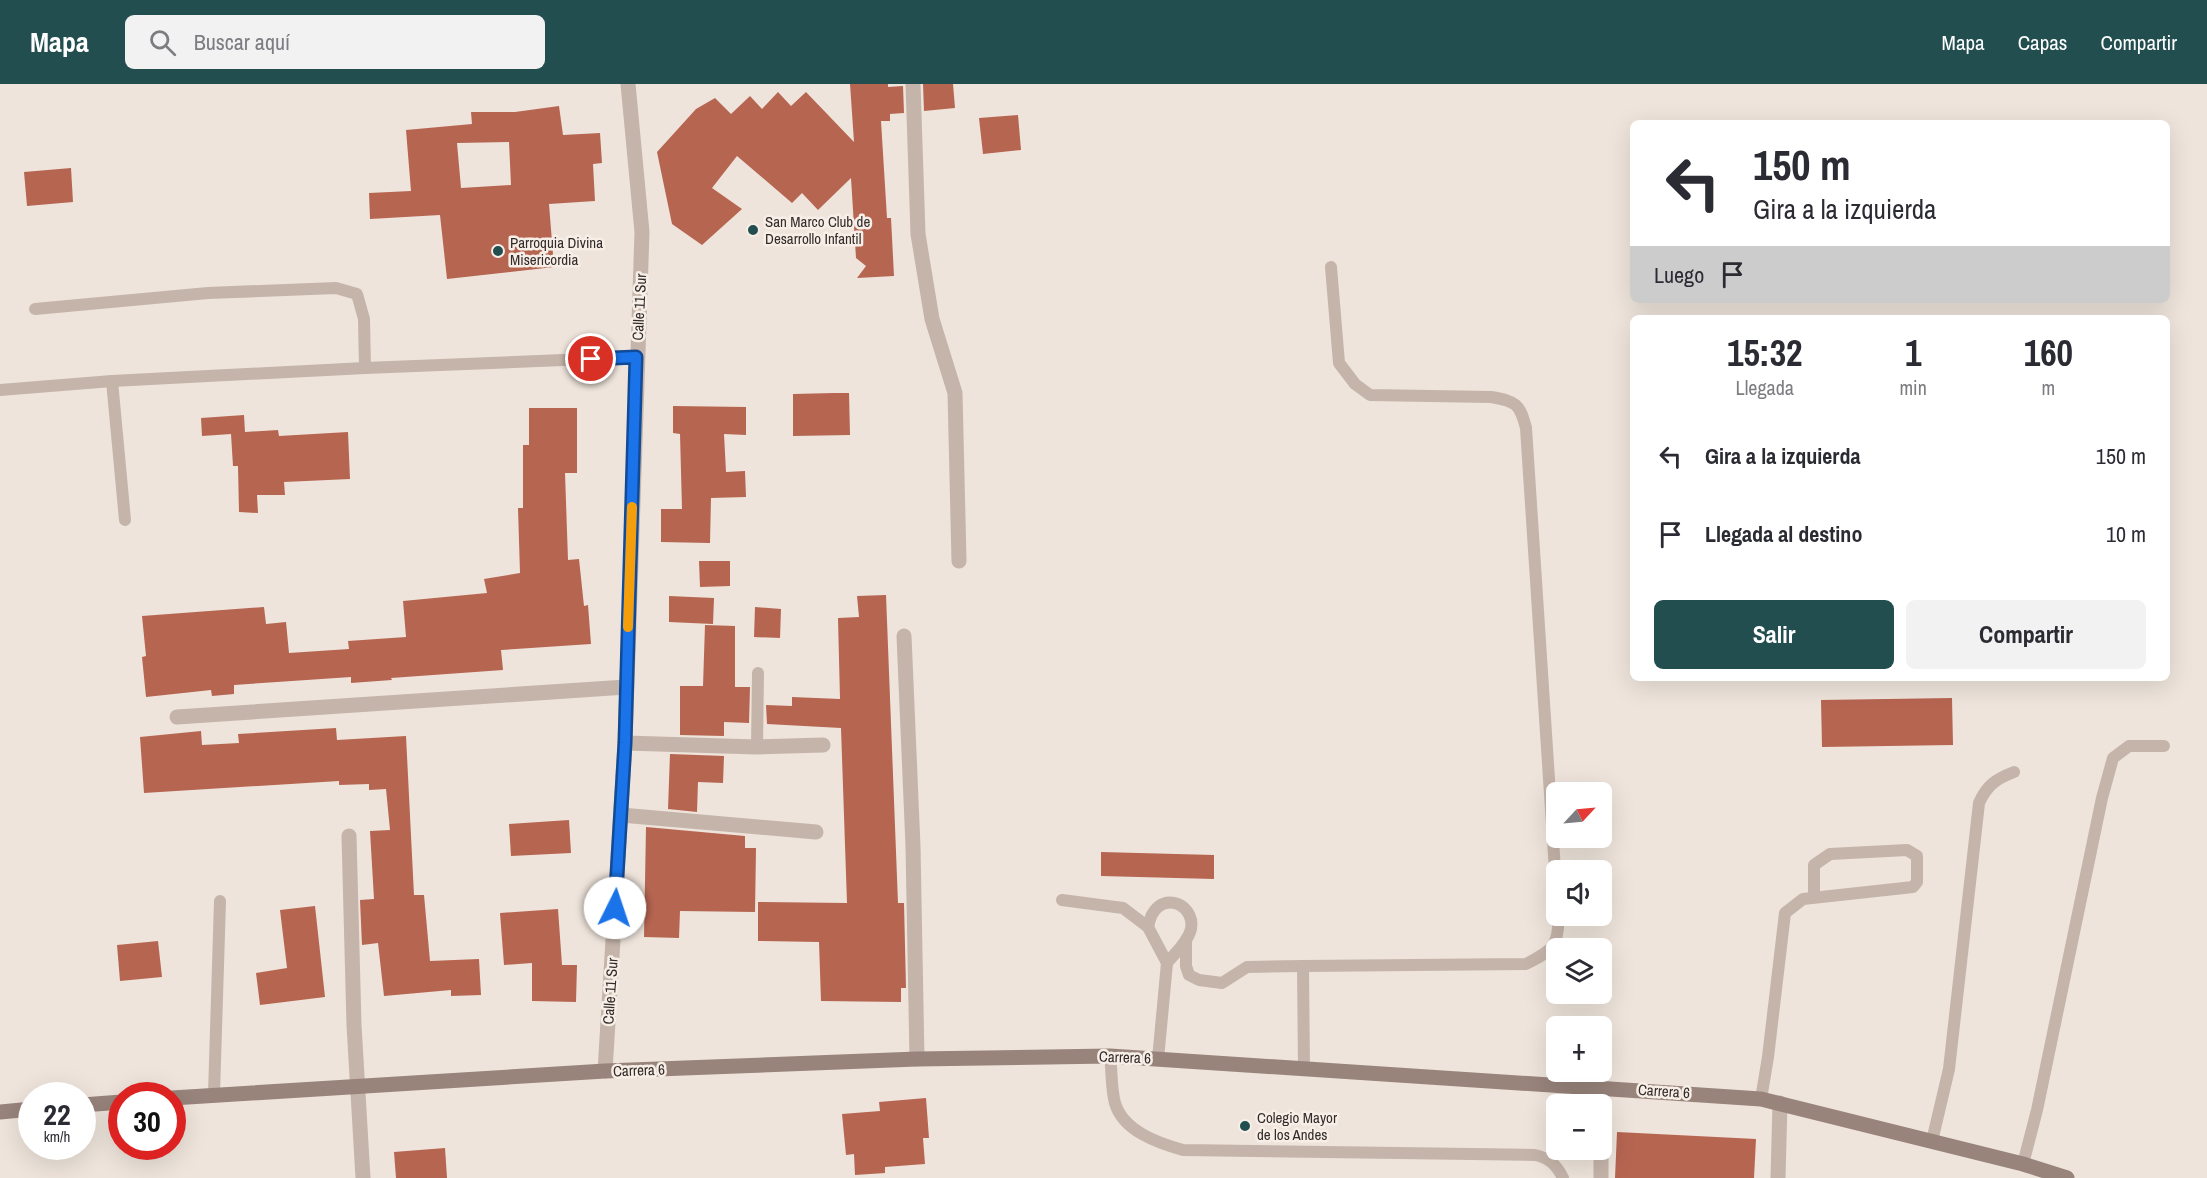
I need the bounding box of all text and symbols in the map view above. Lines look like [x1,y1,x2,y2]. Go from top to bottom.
search box [125,15,545,69]
text: Mapa [30,23,89,61]
icon: search [146,26,179,59]
text: Buscar aquí [194,27,290,57]
text: Mapa [1942,28,1985,57]
text: Capas [2018,28,2067,57]
text: Compartir [2100,28,2177,57]
text: 150 m [1753,137,1851,193]
icon: left [1654,144,1732,222]
text: Gira a la izquierda [1753,191,1936,227]
place label: San Marco Club de Desarrollo Infantil [765,211,870,249]
marker: San Marco Club de Desarrollo Infantil [746,223,760,237]
place label: Parroquia Divina Misericordia [510,232,603,270]
marker: Parroquia Divina Misericordia [491,244,505,258]
icon: arrive [1716,258,1749,291]
text: Luego [1654,260,1704,290]
street label: Calle 11 Sur [627,273,651,341]
text: 15:32 [1727,329,1802,377]
text: 1 [1905,329,1921,377]
text: 160 [2024,329,2073,377]
pin [565,333,616,384]
icon: arrive [574,342,607,375]
text: Llegada [1736,374,1794,401]
text: min [1899,374,1927,401]
text: m [2042,374,2055,401]
icon: left [1654,440,1687,473]
text: Gira a la izquierda [1705,441,1860,471]
text: 150 m [2096,441,2146,471]
icon: arrive [1654,518,1687,551]
text: Llegada al destino [1705,519,1862,549]
text: 10 m [2106,519,2146,549]
button: Salir [1654,600,1894,669]
button: Compartir [1906,600,2146,669]
north arrow [1546,782,1612,848]
map controls [1546,782,1612,1160]
button: sound [1546,860,1612,926]
position arrow [583,876,647,940]
button: layers [1546,938,1612,1004]
street label: Calle 11 Sur [597,957,623,1025]
button: + [1546,1016,1612,1082]
street label: Carrera 6 [1099,1046,1151,1068]
street label: Carrera 6 [613,1059,665,1081]
street label: Carrera 6 [1637,1079,1691,1103]
speed limit sign: 30 [108,1082,186,1160]
text: 22 [43,1094,71,1134]
button: − [1546,1094,1612,1160]
place label: Colegio Mayor de los Andes [1257,1107,1337,1145]
marker: Colegio Mayor de los Andes [1238,1119,1252,1133]
text: km/h [44,1126,70,1147]

